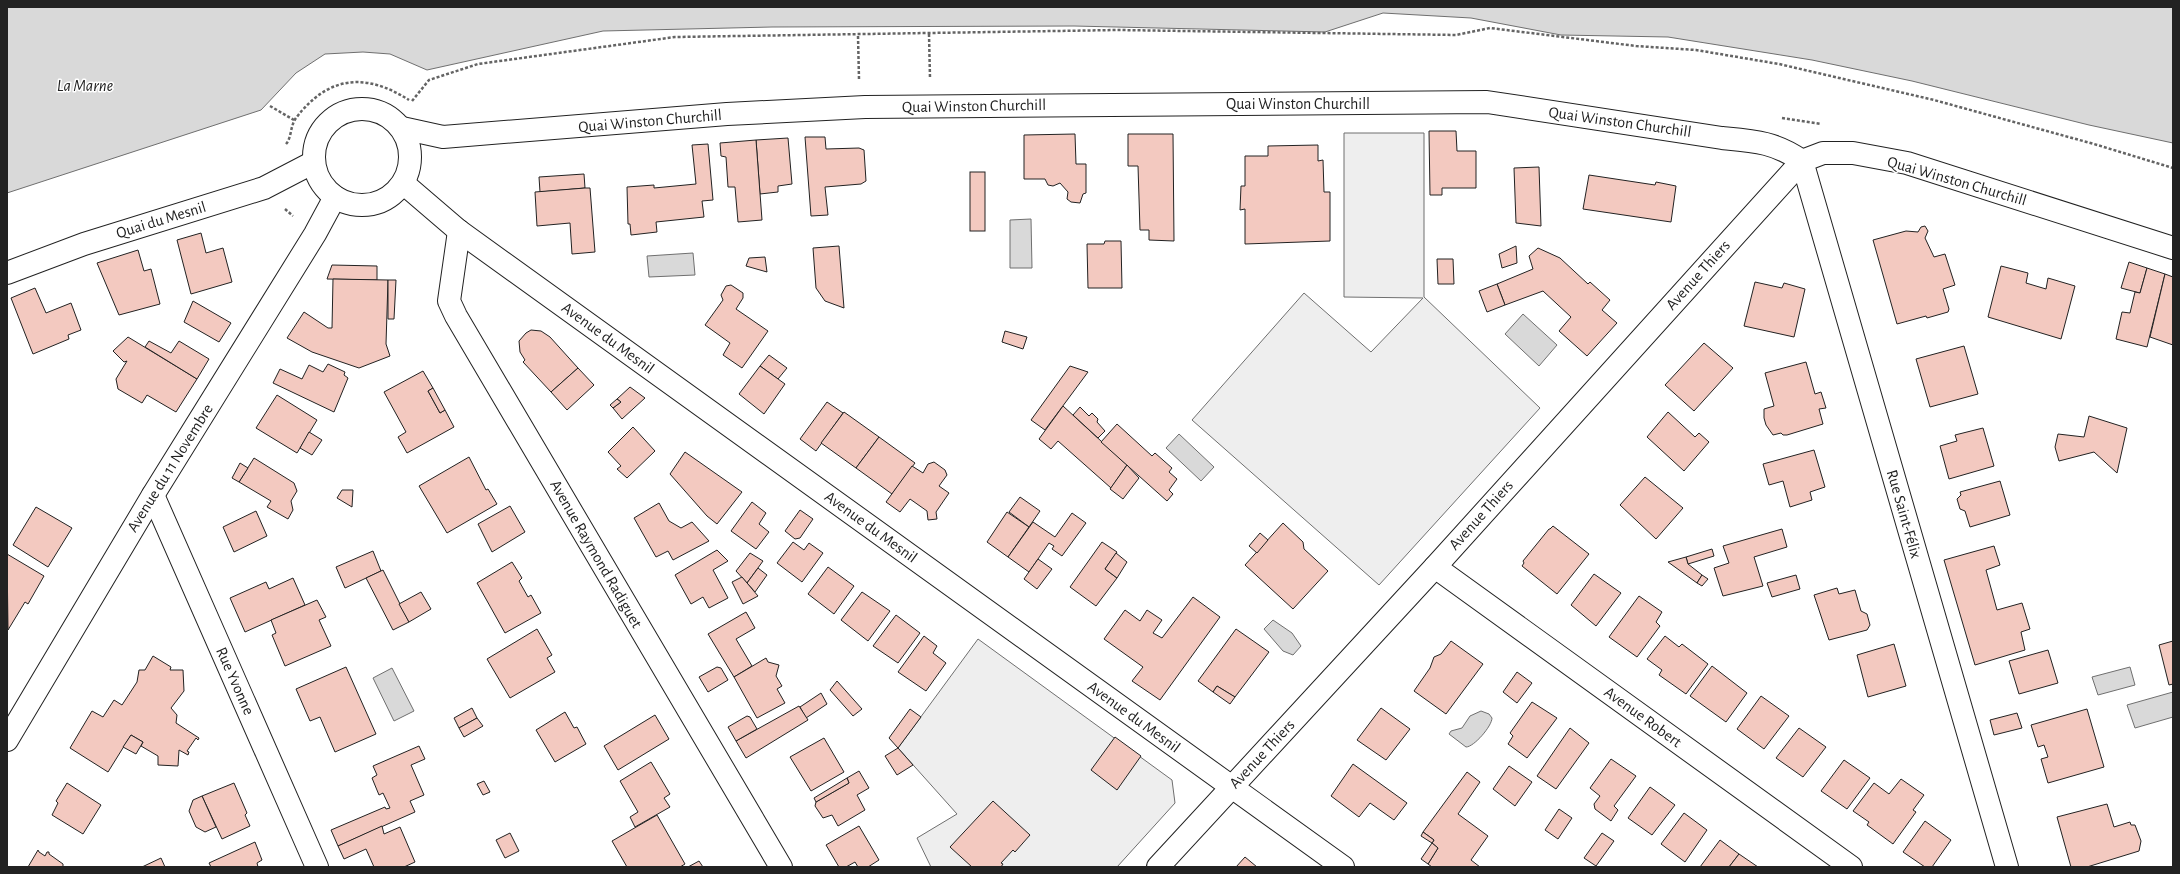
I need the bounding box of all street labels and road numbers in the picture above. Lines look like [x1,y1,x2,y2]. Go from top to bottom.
street label: Quai Winston Churchill [1226,96,1370,113]
street label: Quai Winston Churchill [902,97,1046,116]
street label: Quai Winston Churchill [1547,104,1692,141]
street label: Quai Winston Churchill [577,107,723,136]
street label: Quai Winston Churchill [1885,153,2028,210]
street label: Quai du Mesnil [114,199,208,242]
street label: Avenue Thiers [1663,237,1733,313]
street label: Avenue du Mesnil [559,299,657,377]
street label: Avenue du 11 Novembre [124,401,216,535]
street label: Rue Saint-Félix [1884,468,1924,560]
street label: Avenue Raymond Radiguet [546,477,645,631]
street label: Avenue Thiers [1446,477,1516,553]
street label: Avenue du Mesnil [822,488,920,566]
street label: Rue Yvonne [213,645,257,717]
street label: Avenue du Mesnil [1085,678,1183,756]
street label: Avenue Robert [1601,684,1685,750]
street label: Avenue Thiers [1226,716,1298,791]

